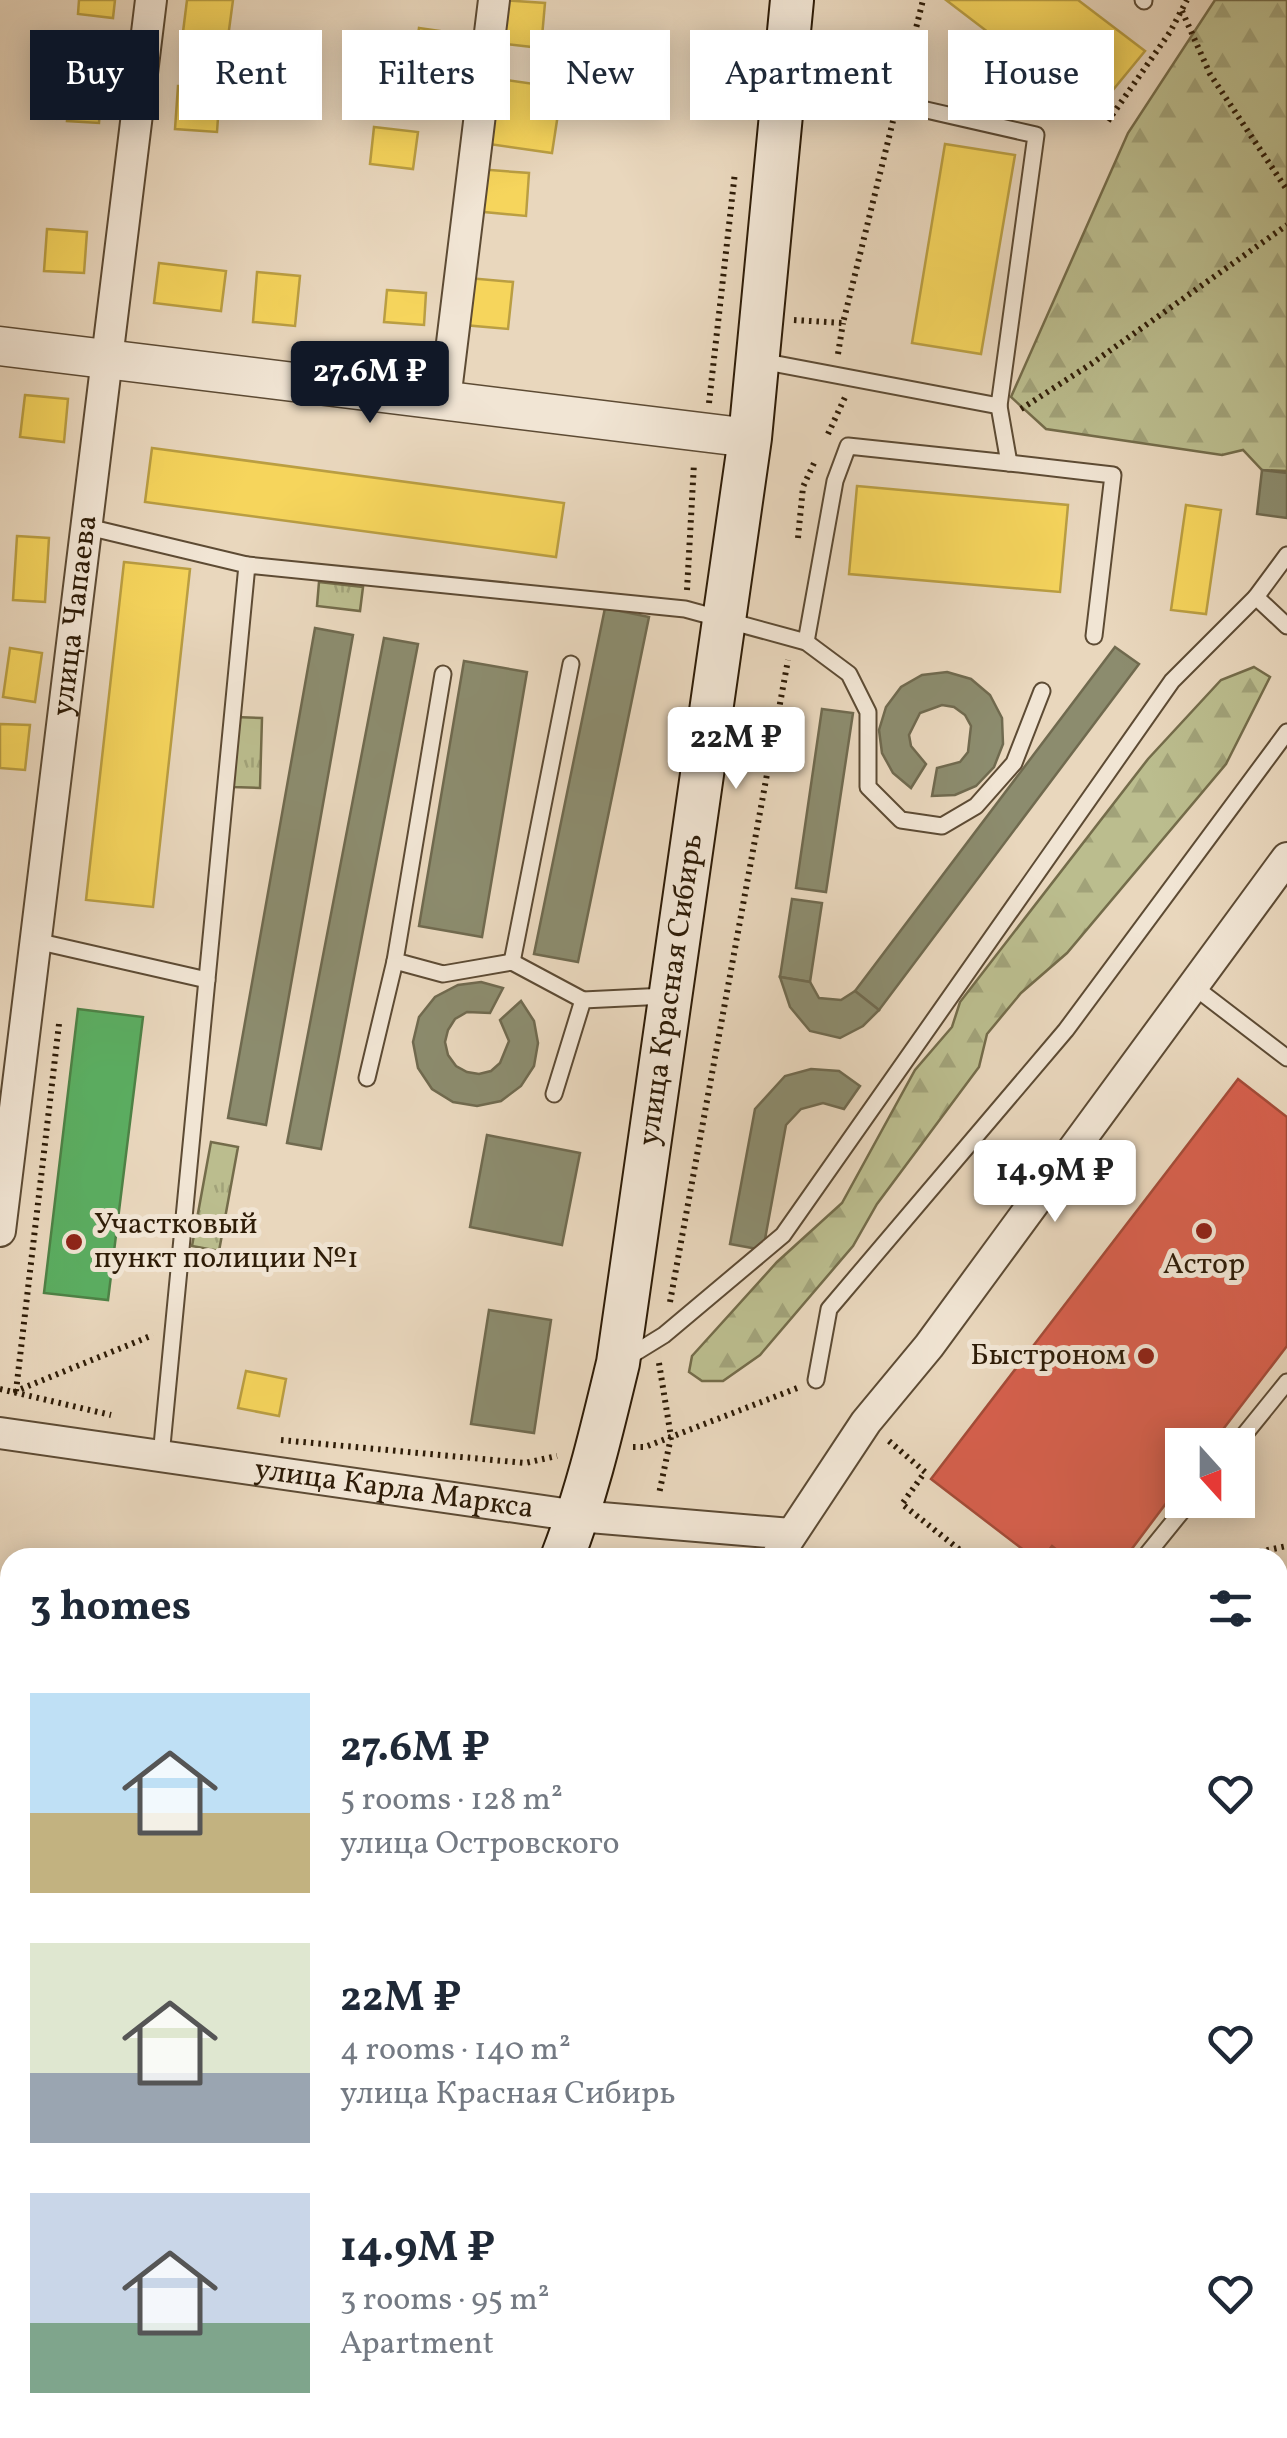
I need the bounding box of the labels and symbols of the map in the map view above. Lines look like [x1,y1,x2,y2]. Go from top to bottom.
pin: 27.6M ₽ [278,341,462,426]
street label: улица Чапаева [42,513,109,719]
pin: 22M ₽ [666,707,806,792]
street label: улица Красная Сибирь [628,831,714,1149]
pin: 14.9M ₽ [963,1140,1147,1225]
place label: Участковый пункт полиции №1 [94,1204,359,1280]
marker: Астор [1193,1220,1215,1242]
marker: Участковый пункт полиции №1 [63,1231,85,1253]
place label: Астор [1163,1244,1245,1286]
place label: Быстроном [970,1335,1126,1377]
marker: Быстроном [1135,1345,1157,1367]
north arrow [1165,1428,1255,1518]
street label: улица Карла Маркса [252,1449,536,1530]

